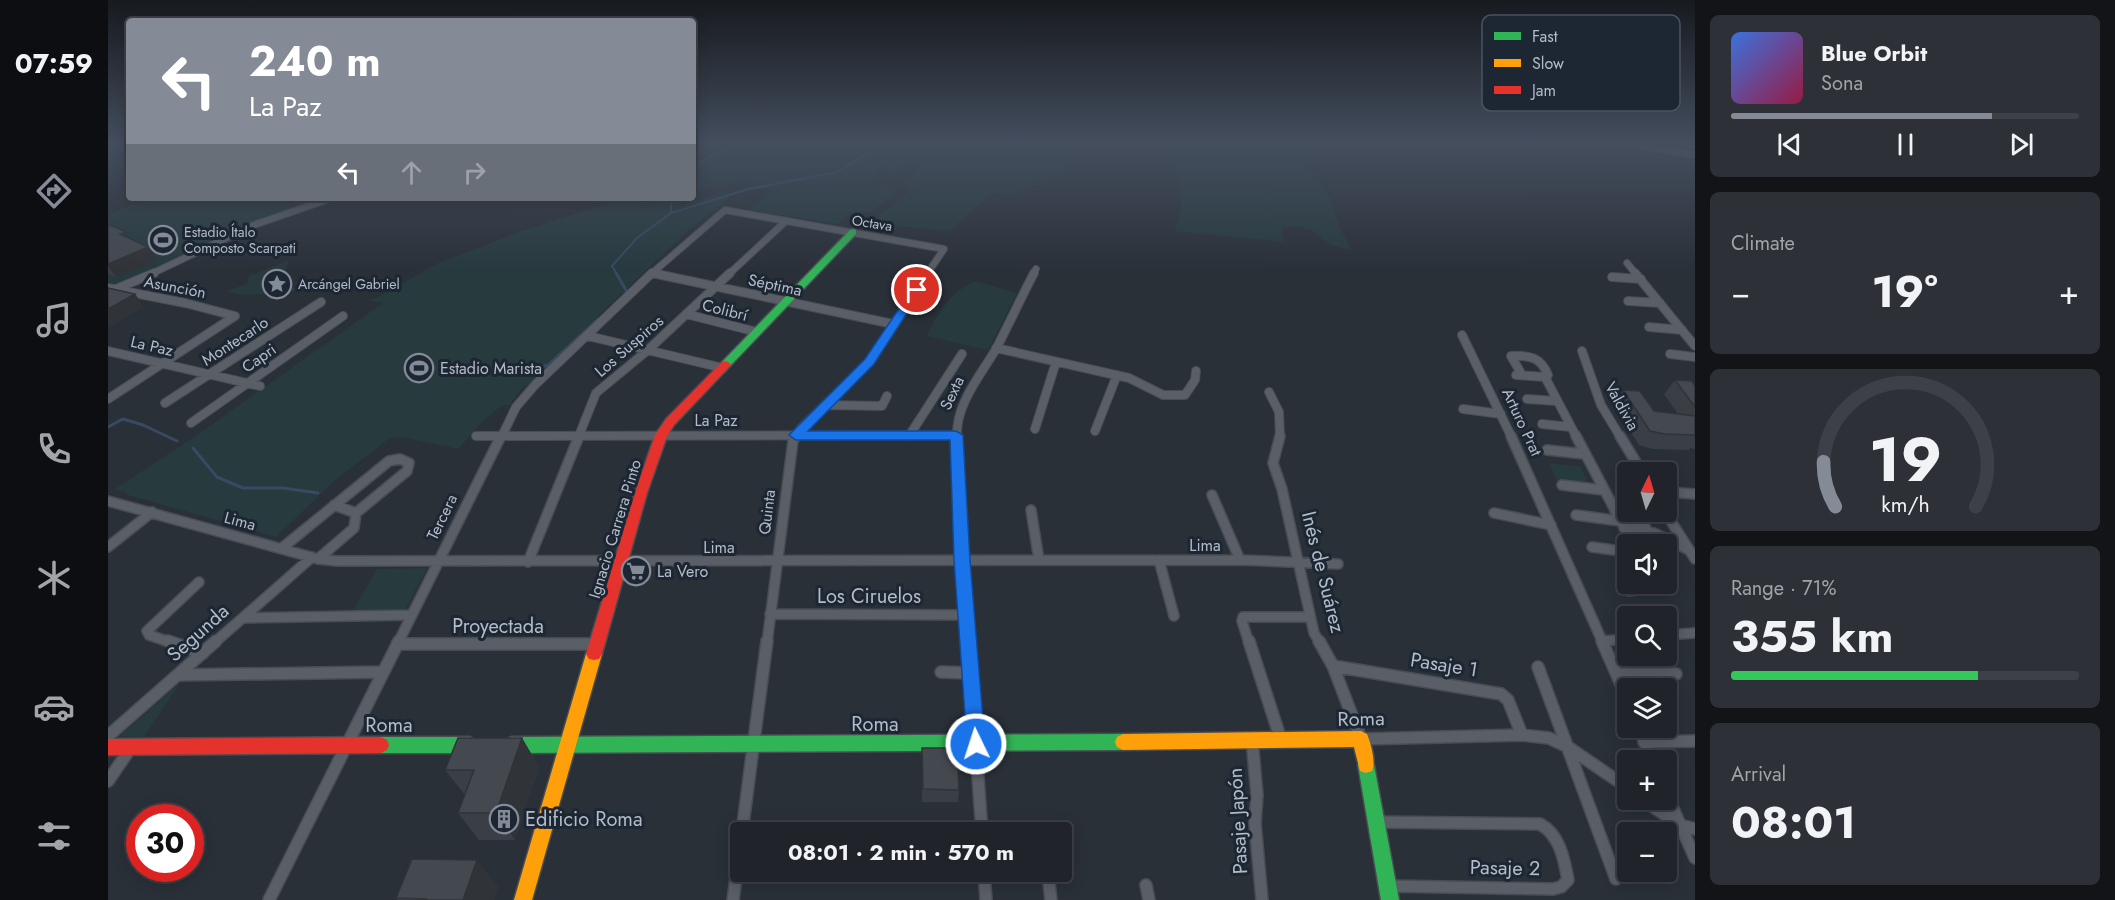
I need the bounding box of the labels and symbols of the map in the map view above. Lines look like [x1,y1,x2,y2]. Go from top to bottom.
legend [1482,15,1680,111]
text: Fast [1532,25,1558,48]
text: Slow [1532,52,1564,75]
text: Jam [1530,79,1556,102]
street label: Octava [850,210,894,236]
place label: Estadio Ítalo Composto Scarpati [184,222,296,258]
sports icon: Estadio Ítalo Composto Scarpati [147,224,179,256]
pin [891,264,942,315]
place icon: Arcángel Gabriel [261,268,293,300]
street label: Séptima [746,268,804,302]
street label: Asunción [142,270,208,304]
place label: Arcángel Gabriel [298,274,400,294]
street label: Colibrí [700,293,751,327]
street label: Los Suspiros [590,310,668,382]
street label: Montecarlo [197,311,273,371]
street label: La Paz [128,330,176,362]
street label: Capri [237,338,281,378]
sports icon: Estadio Marista [403,352,435,384]
place label: Estadio Marista [440,357,542,380]
street label: Sexta [934,372,970,414]
street label: Valdivia [1599,377,1645,435]
street label: Arturo Prat [1496,384,1548,460]
street label: La Paz [694,409,738,432]
street label: Ignacio Carrera Pinto [583,457,647,601]
north arrow [1617,462,1677,522]
street label: Quinta [753,488,781,536]
street label: Tercera [421,490,463,544]
street label: Lima [222,506,258,536]
street label: Inés de Suárez [1294,508,1352,636]
street label: Lima [1189,534,1221,557]
street label: Lima [703,536,735,559]
supermarket icon: La Vero [620,555,652,587]
place label: La Vero [657,560,708,583]
street label: Los Ciruelos [817,582,921,611]
street label: Segunda [161,597,235,669]
street label: Proyectada [452,612,544,641]
street label: Pasaje 1 [1408,645,1480,685]
street label: Roma [1337,704,1385,734]
street label: Roma [851,710,899,739]
street label: Roma [365,711,413,740]
position arrow [944,712,1008,776]
street label: Pasaje Japón [1221,767,1255,875]
building icon: Edificio Roma [488,803,520,835]
speed limit sign: 30 [126,804,204,882]
place label: Edificio Roma [525,805,643,834]
street label: Pasaje 2 [1470,853,1540,883]

